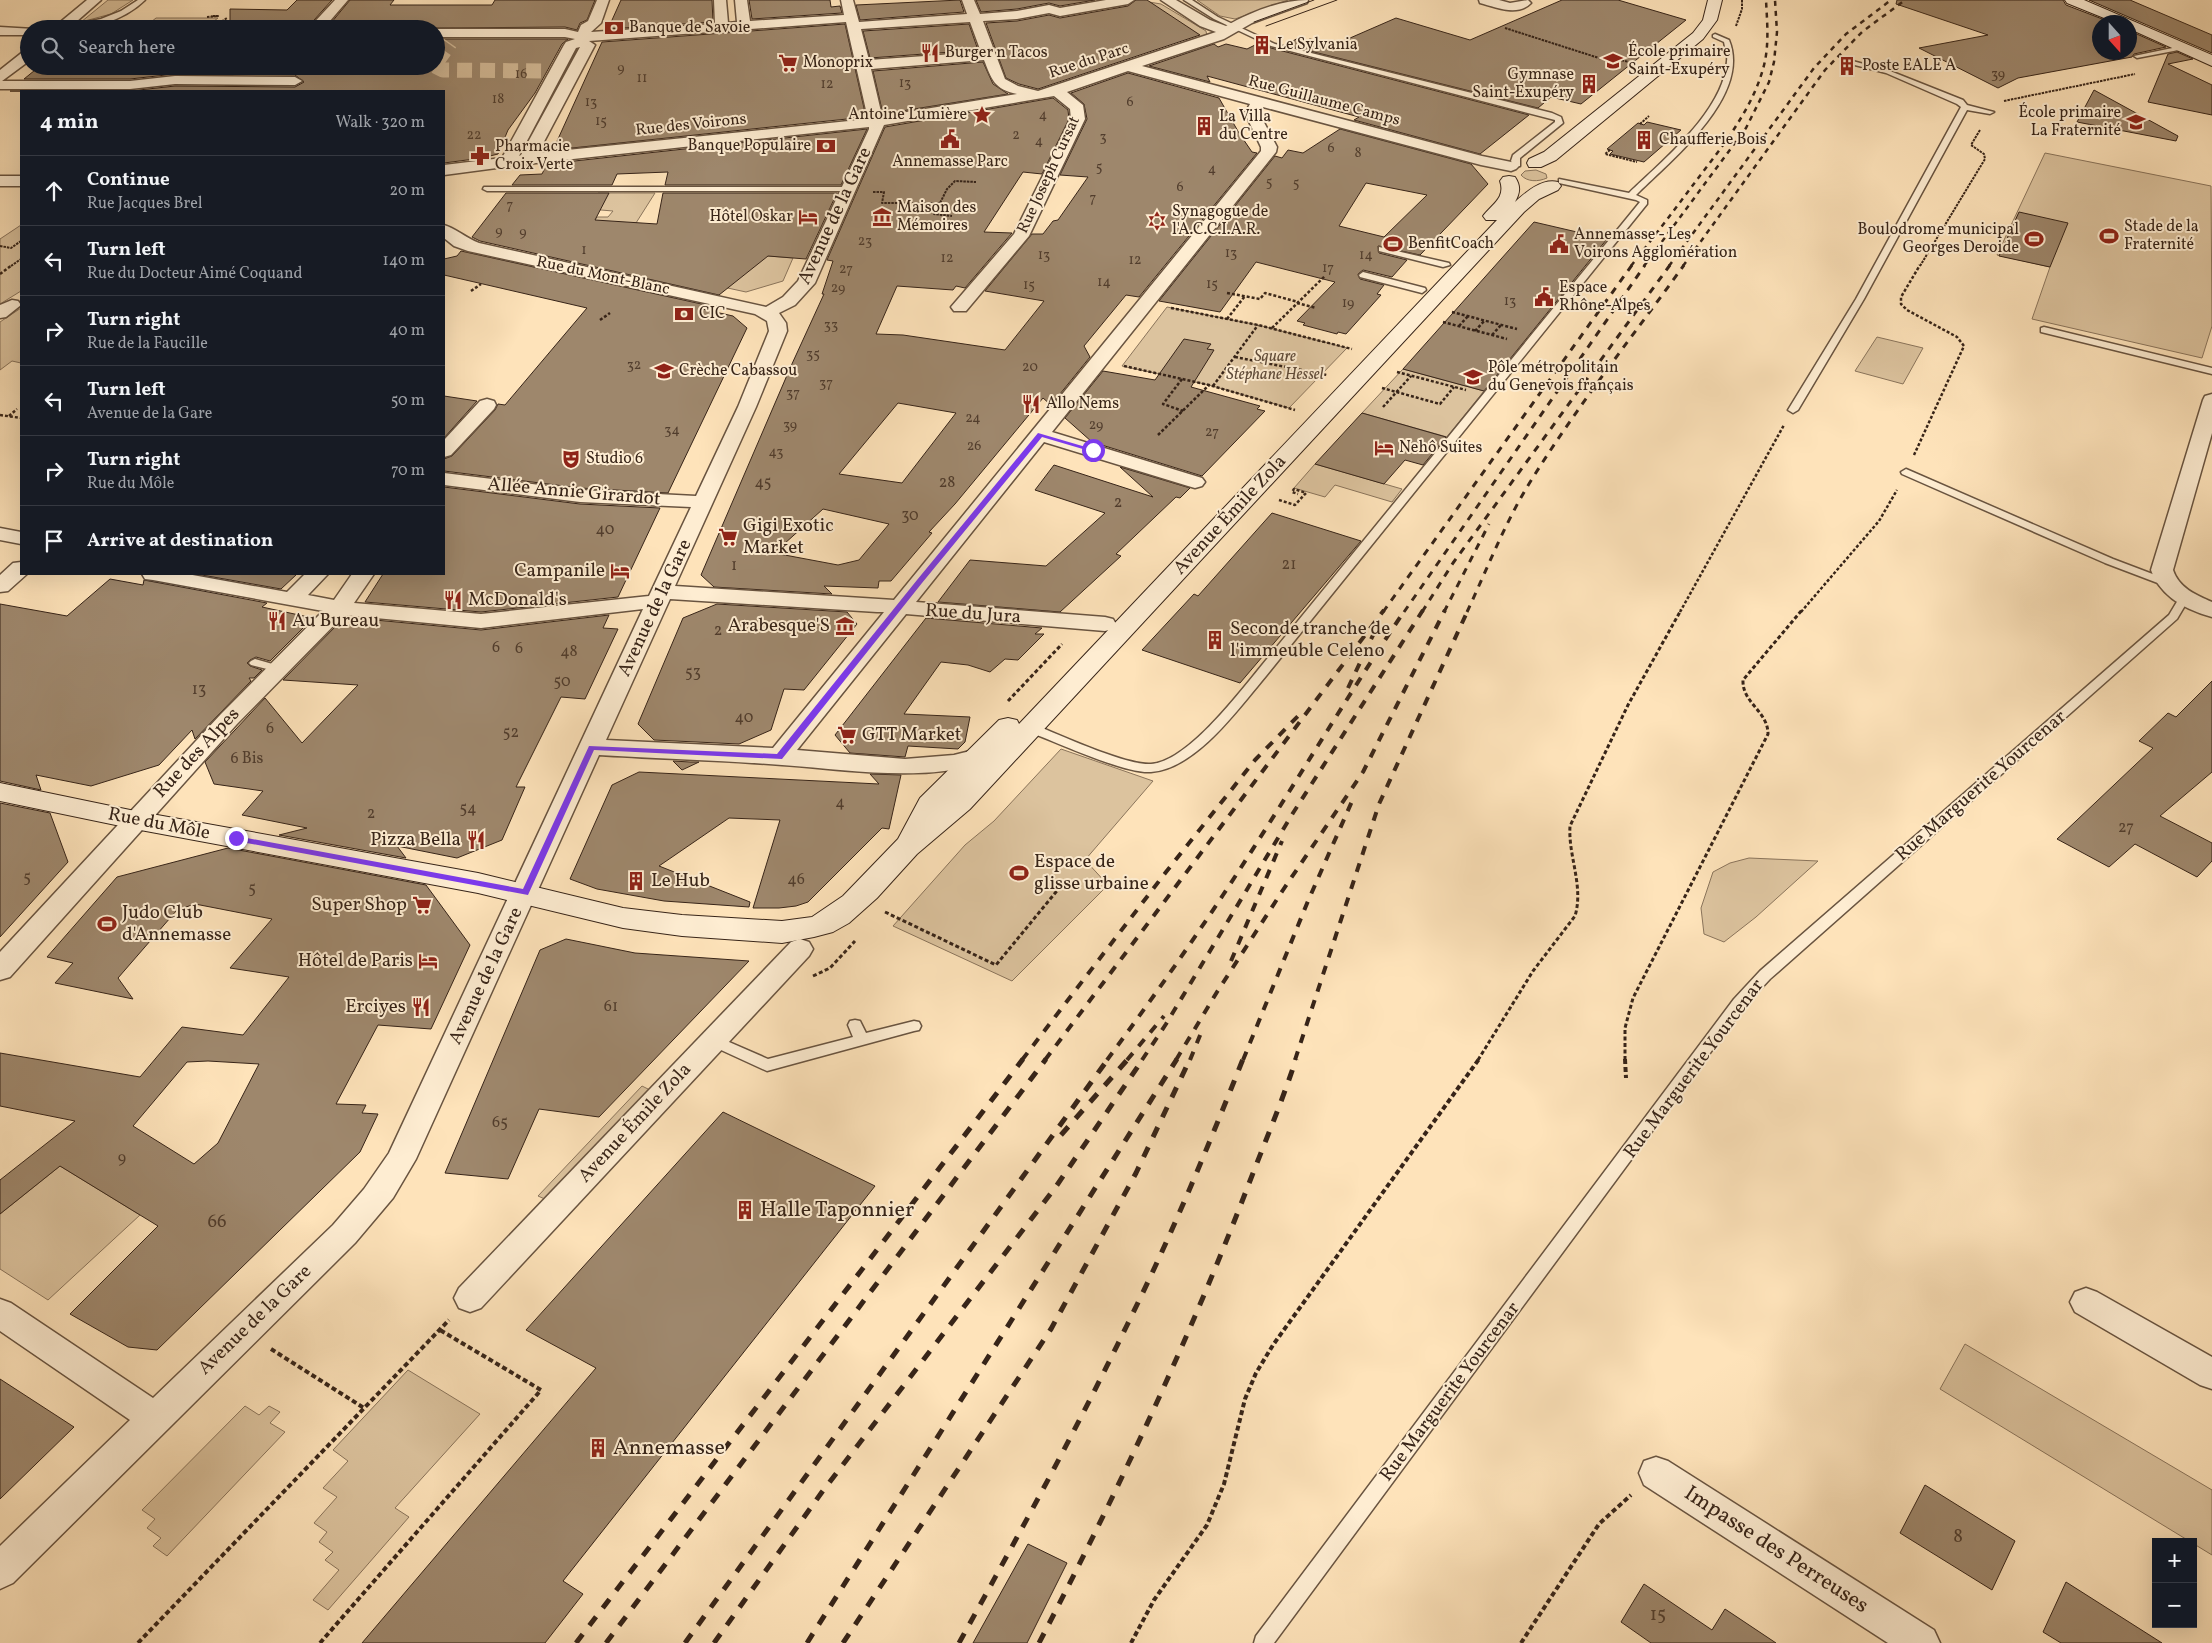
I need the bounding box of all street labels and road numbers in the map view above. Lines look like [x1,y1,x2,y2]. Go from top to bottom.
street label: Rue du Parc [1046,38,1132,84]
street label: Rue Guillaume Camps [1246,70,1403,132]
street label: Rue des Voirons [634,108,748,142]
street label: Rue Joseph Cursat [1012,112,1086,237]
street label: Avenue de la Gare [792,143,878,289]
street label: Rue du Mont-Blanc [534,251,672,301]
street label: Avenue Émile Zola [1167,449,1293,581]
street label: Allée Annie Girardot [486,471,662,513]
street label: Avenue de la Gare [612,535,698,681]
street label: Rue du Jura [924,598,1022,630]
street label: Rue des Alpes [148,702,246,804]
street label: Rue Marguerite Yourcenar [1890,704,2072,868]
street label: Rue du Môle [106,801,212,847]
street label: Avenue de la Gare [443,903,529,1049]
street label: Rue Marguerite Yourcenar [1618,974,1770,1164]
street label: Avenue Émile Zola [572,1057,698,1189]
street label: Avenue de la Gare [192,1259,318,1381]
street label: Rue Marguerite Yourcenar [1374,1297,1526,1487]
street label: Impasse des Perreuses [1678,1479,1874,1621]

